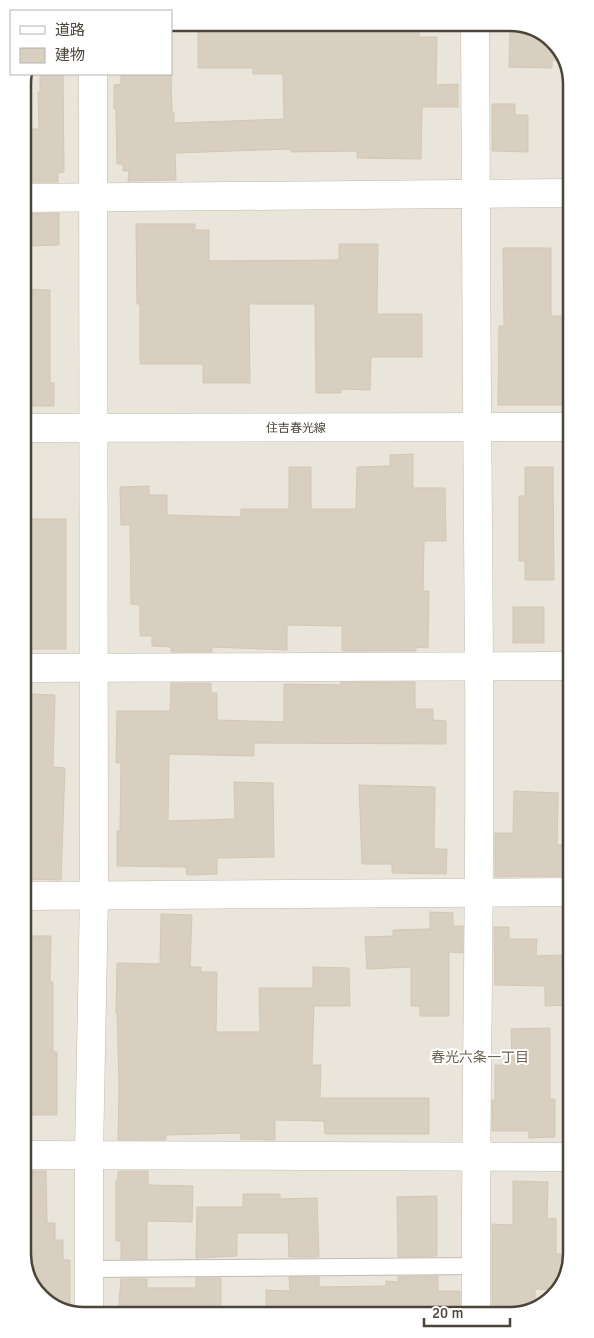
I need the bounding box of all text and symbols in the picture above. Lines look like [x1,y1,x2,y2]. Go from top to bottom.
legend [10,10,172,75]
text: 道路 [55,21,85,39]
text: 建物 [55,46,85,64]
street label: 住吉春光線 [266,421,326,436]
district label: 春光六条一丁目 [431,1049,529,1066]
scale bar [424,1296,510,1328]
text: 20 m [432,1304,463,1322]

